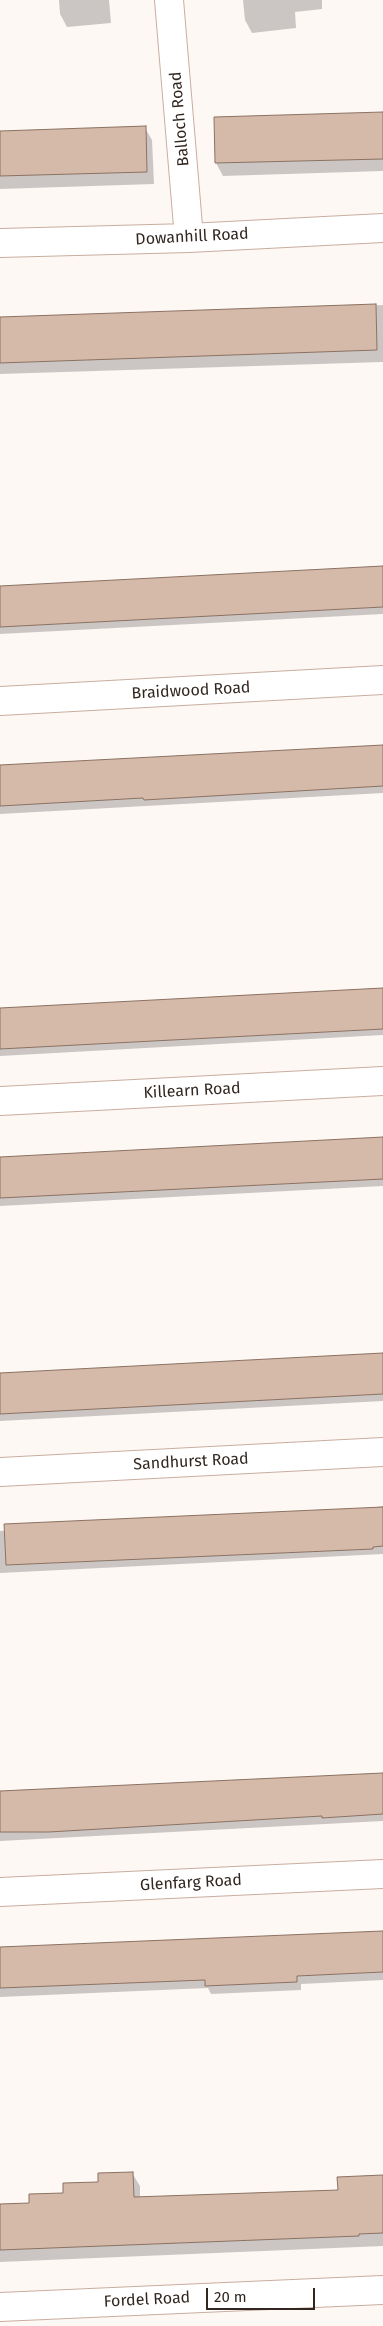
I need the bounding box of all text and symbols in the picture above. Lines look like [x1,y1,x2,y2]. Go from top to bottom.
street label: Balloch Road [166,71,194,167]
street label: Dowanhill Road [135,224,249,250]
street label: Braidwood Road [131,678,251,704]
street label: Killearn Road [143,1079,241,1103]
street label: Sandhurst Road [133,1449,249,1475]
street label: Glenfarg Road [140,1871,242,1895]
scale bar [208,2278,317,2310]
street label: Fordel Road [103,2288,191,2312]
text: 20 m [214,2288,247,2306]

